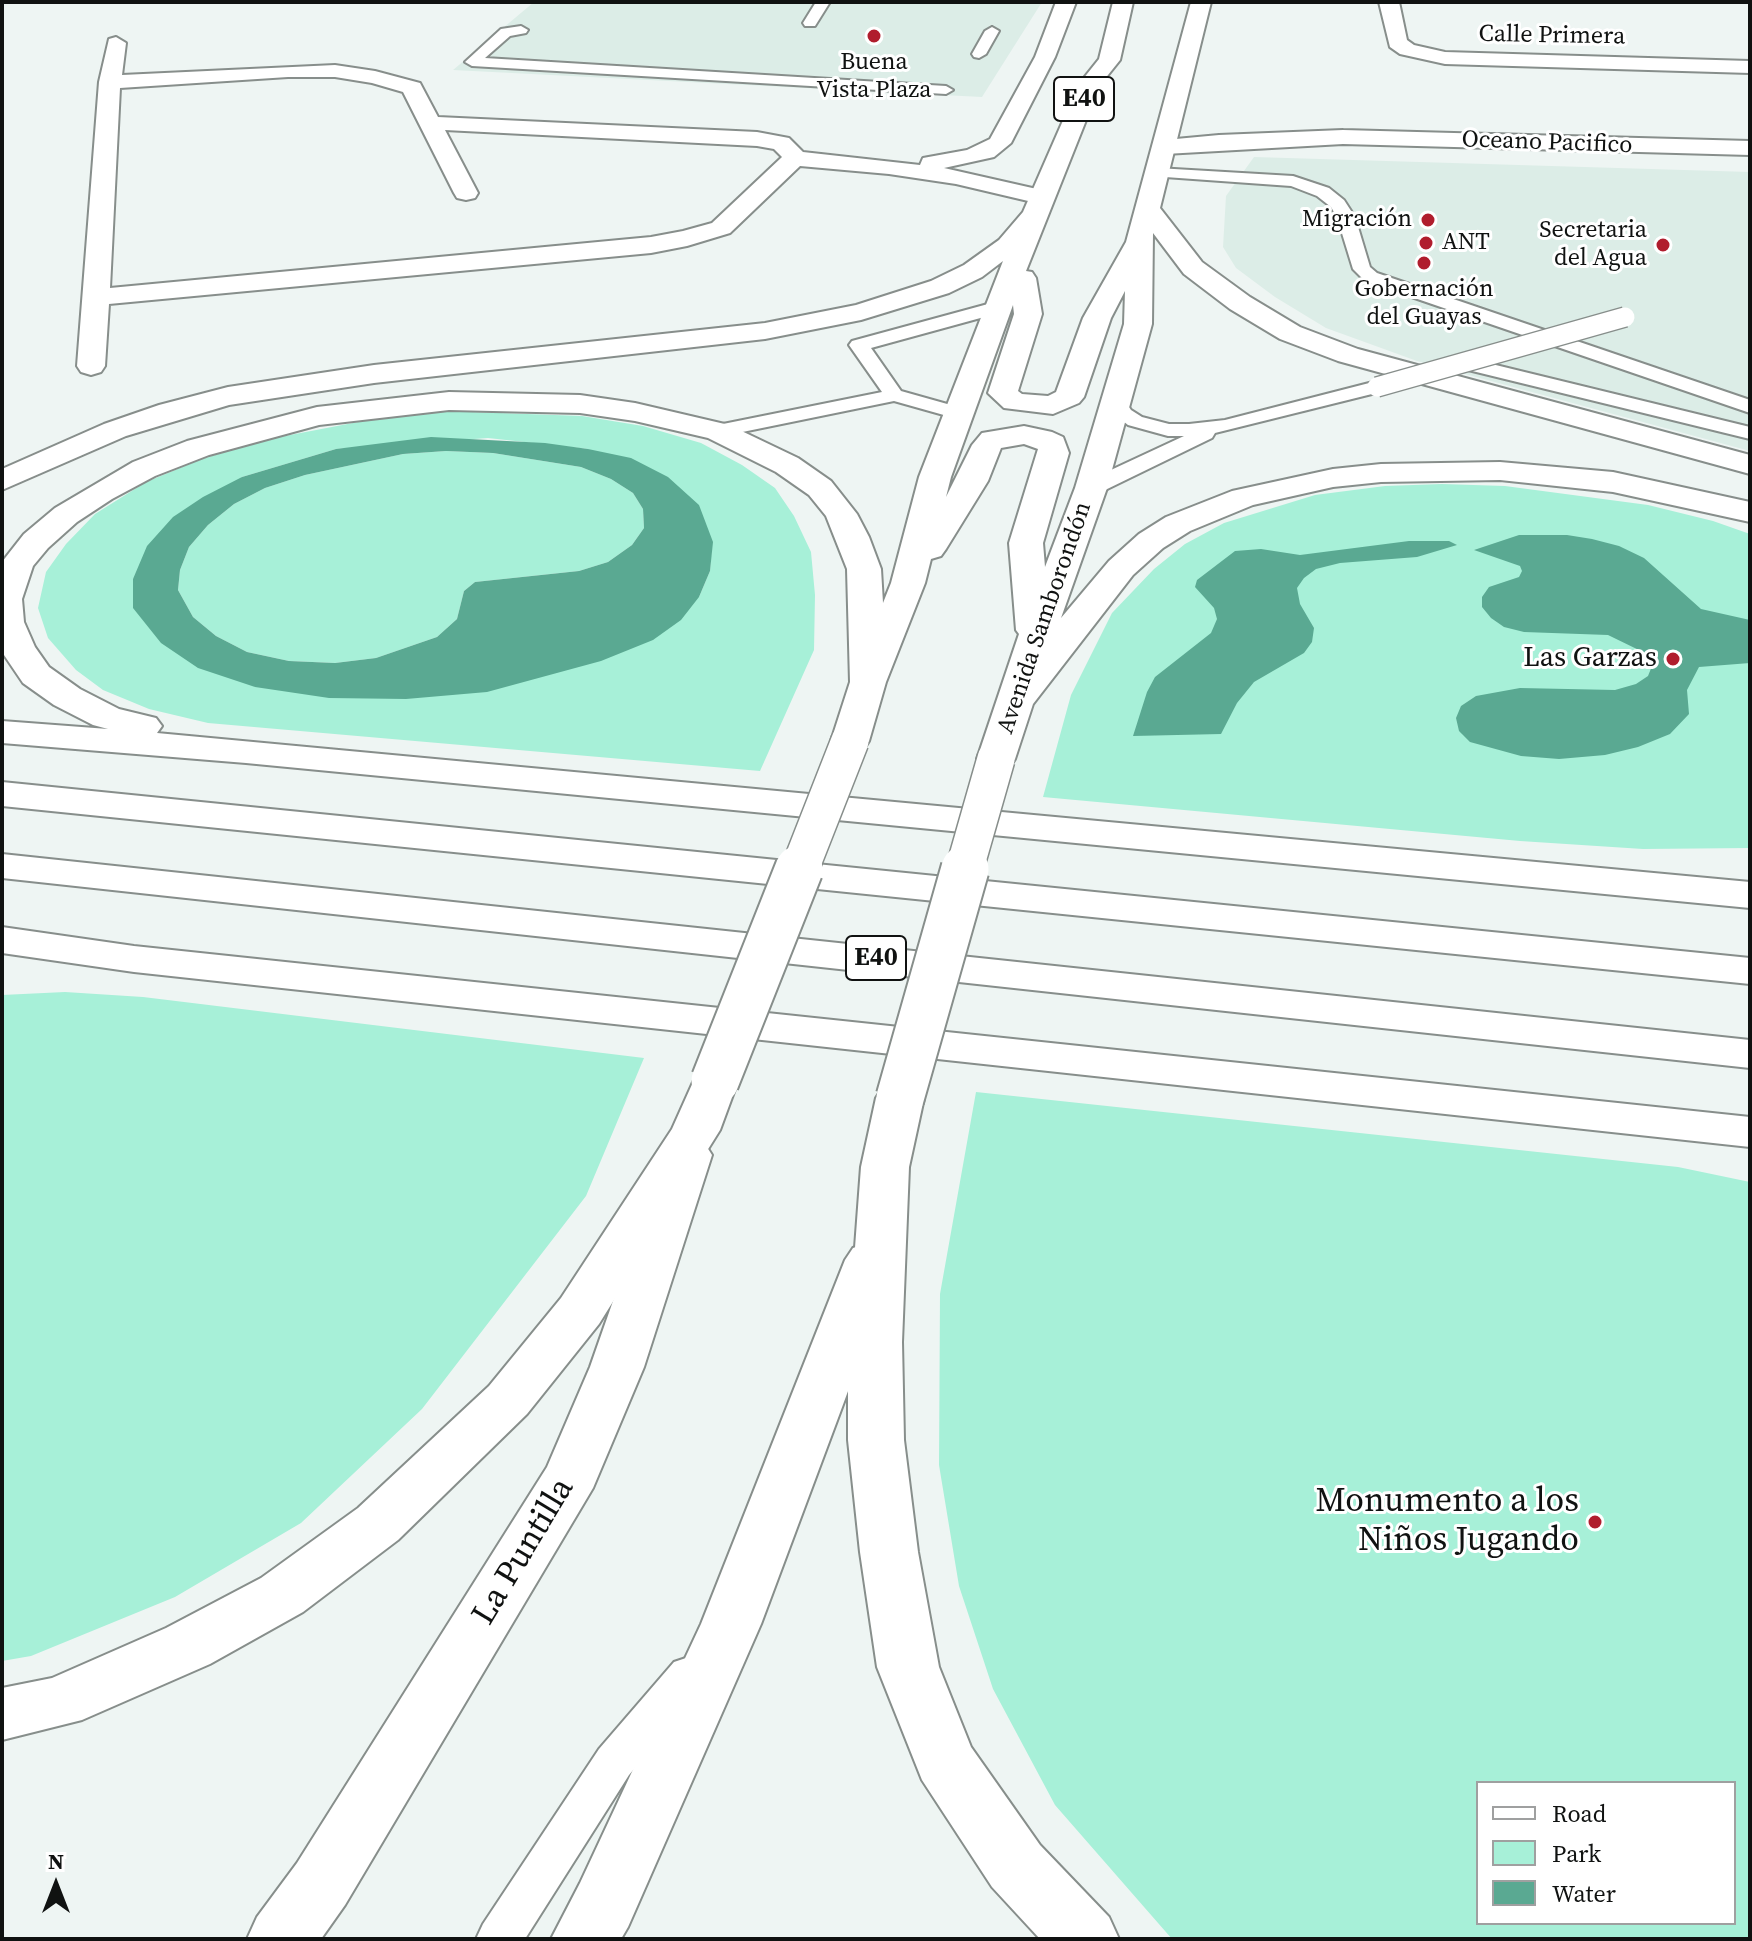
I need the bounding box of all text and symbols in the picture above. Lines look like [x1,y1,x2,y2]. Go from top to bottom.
street label: Calle Primera [1478,20,1626,52]
marker: Buena Vista Plaza [865,27,883,45]
place label: Buena Vista Plaza [816,49,932,105]
road number: E40 [1054,77,1114,121]
street label: Oceano Pacifico [1461,126,1633,160]
place label: Migración [1302,206,1412,234]
marker: Migración [1419,211,1437,229]
place label: Secretaria del Agua [1539,217,1647,273]
place label: ANT [1442,229,1490,257]
marker: ANT [1417,234,1435,252]
marker: Secretaria del Agua [1654,236,1672,254]
marker: Gobernación del Guayas [1415,254,1433,272]
place label: Gobernación del Guayas [1355,276,1493,332]
street label: Avenida Samborondón [992,498,1098,738]
place label: Las Garzas [1523,642,1657,676]
marker: Las Garzas [1664,650,1682,668]
road number: E40 [846,936,906,980]
street label: La Puntilla [464,1471,584,1633]
place label: Monumento a los Niños Jugando [1315,1482,1579,1562]
marker: Monumento a los Niños Jugando [1586,1513,1604,1531]
legend [1476,1781,1736,1925]
text: Road [1552,1797,1606,1830]
text: Park [1552,1837,1601,1870]
north arrow [16,1845,96,1925]
text: N [48,1846,64,1876]
text: Water [1552,1877,1616,1910]

